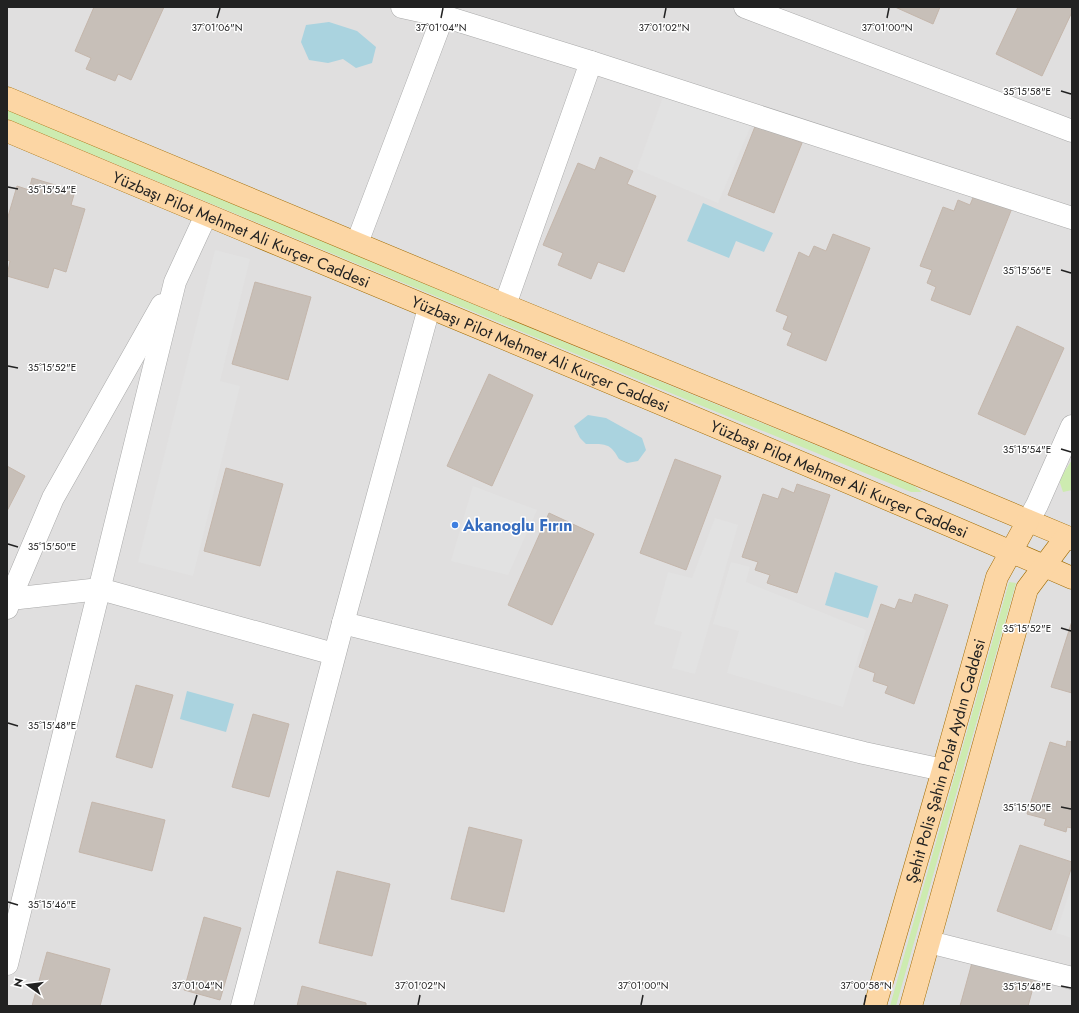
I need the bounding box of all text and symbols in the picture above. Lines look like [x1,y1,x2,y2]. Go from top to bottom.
text: 37°01'06"N [192,20,242,35]
text: 37°01'04"N [416,20,466,35]
text: 37°01'02"N [639,20,689,35]
text: 37°01'00"N [861,20,913,35]
text: 35°15'58"E [1003,84,1051,99]
street label: Yüzbaşı Pilot Mehmet Ali Kurçer Caddesi [109,165,374,293]
text: 35°15'54"E [28,182,76,197]
text: 35°15'56"E [1003,263,1051,278]
street label: Yüzbaşı Pilot Mehmet Ali Kurçer Caddesi [408,290,673,417]
text: 35°15'52"E [28,360,76,375]
street label: Yüzbaşı Pilot Mehmet Ali Kurçer Caddesi [707,414,972,543]
text: 35°15'54"E [1003,442,1051,457]
place label: Akanoglu Fırın [462,514,572,537]
marker: Akanoglu Fırın [450,520,460,530]
text: 35°15'50"E [28,539,76,554]
text: 35°15'52"E [1003,621,1051,636]
street label: Şehit Polis Şahin Polat Aydın Caddesi [900,636,991,886]
text: 35°15'48"E [28,718,76,733]
text: 35°15'50"E [1003,800,1051,815]
text: 35°15'46"E [28,897,76,912]
north arrow [8,965,48,1005]
text: N [9,976,27,989]
text: 37°01'04"N [172,978,222,993]
text: 37°01'02"N [395,978,445,993]
text: 37°01'00"N [617,978,669,993]
text: 37°00'58"N [840,978,892,993]
text: 35°15'48"E [1003,979,1051,994]

